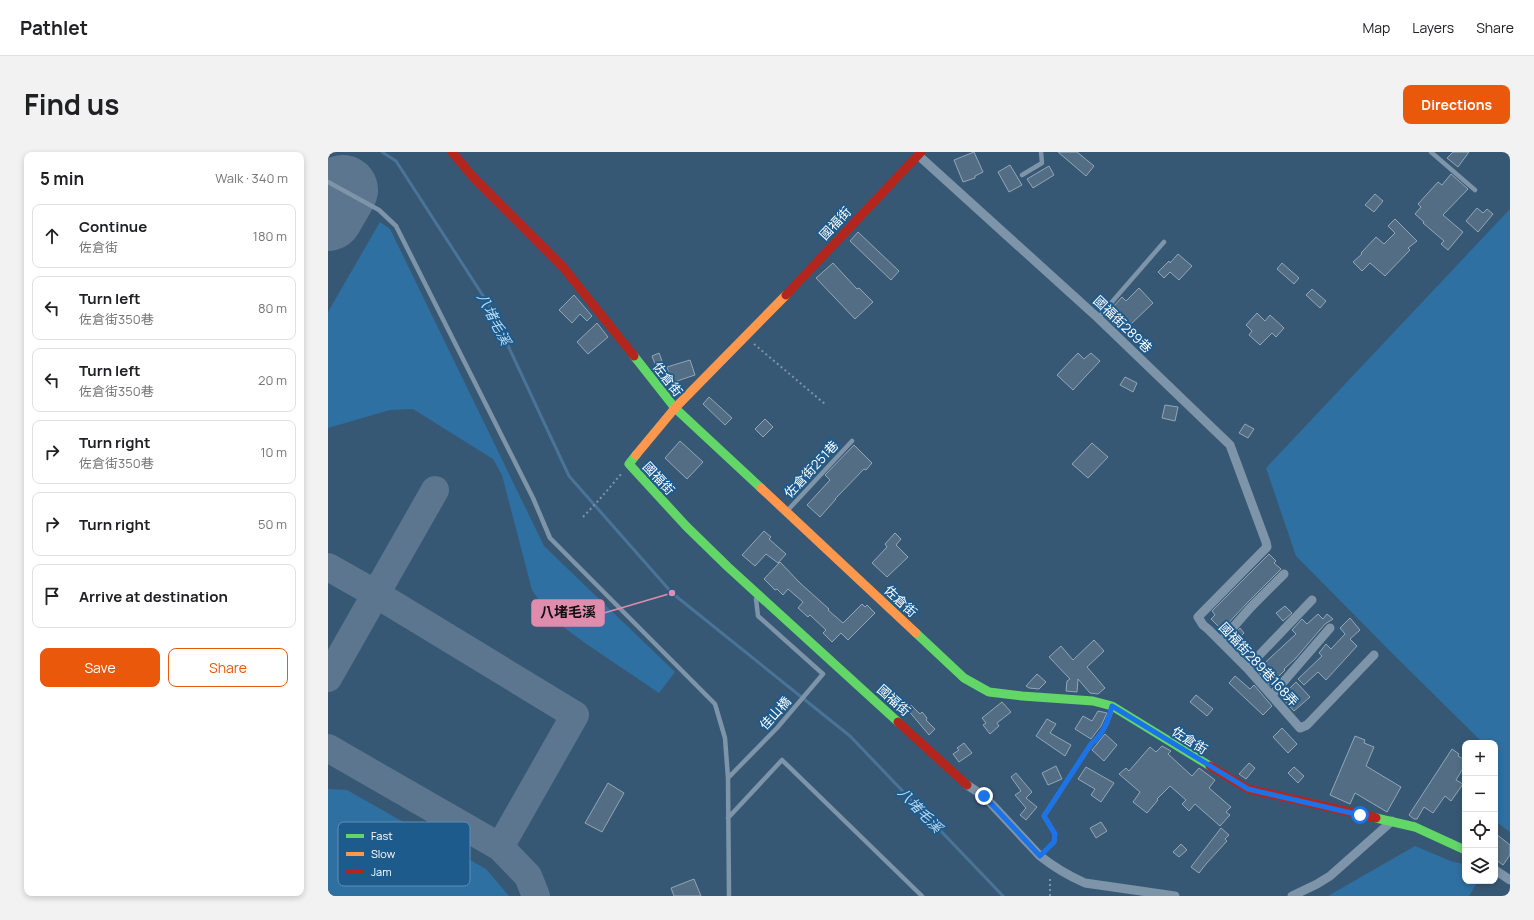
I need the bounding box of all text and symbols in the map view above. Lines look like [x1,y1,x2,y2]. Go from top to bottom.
text: Pathlet [20,15,88,41]
text: Map [1362,18,1390,37]
text: Layers [1412,18,1454,37]
text: Share [1476,18,1514,37]
text: Find us [24,85,119,123]
button: Directions [1403,85,1510,124]
text: 5 min [40,167,84,190]
text: Walk · 340 m [215,169,288,187]
street label: 國福街 [815,203,855,243]
text: Continue [79,216,147,237]
icon: ahead [41,225,63,247]
text: 180 m [253,227,287,245]
text: 佐倉街 [79,238,118,256]
text: Turn left [79,288,141,309]
water label: 八堵毛溪 [473,290,517,350]
street label: 國福街289巷 [1090,291,1156,357]
icon: left [41,297,63,319]
text: 80 m [258,299,287,317]
text: 佐倉街350巷 [79,310,154,328]
street label: 佐倉街 [649,358,687,400]
text: Turn left [79,360,141,381]
icon: left [41,369,63,391]
text: 20 m [258,371,287,389]
text: 佐倉街350巷 [79,382,154,400]
text: Turn right [79,432,150,453]
street label: 佐倉街251巷 [780,437,842,501]
icon: right [41,441,63,463]
text: 10 m [260,443,287,461]
text: 佐倉街350巷 [79,454,154,472]
street label: 國福街 [639,458,679,498]
icon: right [41,513,63,535]
text: Turn right [79,514,150,535]
text: 50 m [258,515,287,533]
street label: 佐倉街 [881,581,921,621]
icon: arrive [41,585,63,607]
text: Arrive at destination [79,586,228,607]
callout: 八堵毛溪 [532,600,604,626]
text: 八堵毛溪 [540,602,596,621]
street label: 國福街289巷168弄 [1215,618,1303,710]
button: Save [40,648,160,687]
button: Share [168,648,288,687]
street label: 國福街 [873,680,915,720]
street label: 佳山橋 [755,692,795,734]
street label: 佐倉街 [1169,722,1211,758]
map controls [1462,740,1498,884]
button: + [1462,740,1498,776]
button: − [1462,776,1498,812]
water label: 八堵毛溪 [894,783,948,838]
route end [975,787,993,805]
route start [1351,806,1369,824]
button: locate [1462,812,1498,848]
legend [338,822,470,886]
text: Fast [371,828,393,843]
text: Slow [371,846,396,861]
button: layers [1462,848,1498,884]
text: Jam [371,864,392,879]

